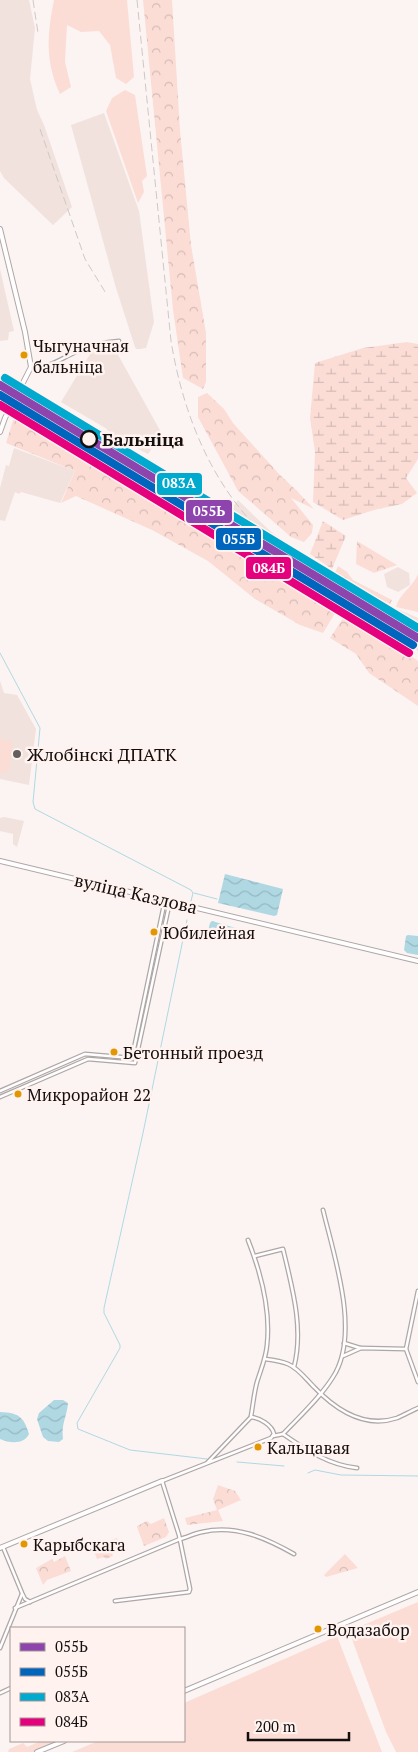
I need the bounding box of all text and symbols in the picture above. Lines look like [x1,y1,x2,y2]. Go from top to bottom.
place label: Чыгуначная бальніца [33,334,129,378]
marker: Чыгуначная бальніца [19,350,29,360]
place label: Бальніца [102,427,184,451]
marker: Бальніца [80,430,98,448]
line badge: 083А [156,472,203,496]
text: 083А [162,473,197,492]
line badge: 055Ь [185,499,233,524]
text: 055Ь [193,501,225,520]
line badge: 055Б [215,527,262,551]
text: 055Б [223,529,255,548]
line badge: 084Б [245,556,292,580]
text: 084Б [253,558,285,577]
place label: Жлобінскі ДПАТК [27,742,177,766]
marker: Жлобінскі ДПАТК [11,748,23,760]
street label: вуліца Казлова [72,867,200,919]
place label: Юбилейная [163,921,255,944]
marker: Юбилейная [149,927,159,937]
place label: Бетонный проезд [123,1041,264,1064]
marker: Бетонный проезд [109,1047,119,1057]
place label: Микрорайон 22 [27,1083,151,1106]
marker: Микрорайон 22 [13,1089,23,1099]
place label: Кальцавая [267,1436,350,1459]
marker: Кальцавая [253,1442,263,1452]
place label: Карыбскага [33,1533,126,1556]
marker: Карыбскага [19,1539,29,1549]
place label: Водазабор [327,1618,410,1641]
marker: Водазабор [313,1624,323,1634]
legend [10,1627,185,1742]
text: 055Ь [55,1636,88,1656]
text: 055Б [55,1661,88,1681]
text: 083А [55,1686,90,1706]
scale bar [248,1710,349,1742]
text: 084Б [55,1711,88,1731]
text: 200 m [255,1716,296,1736]

